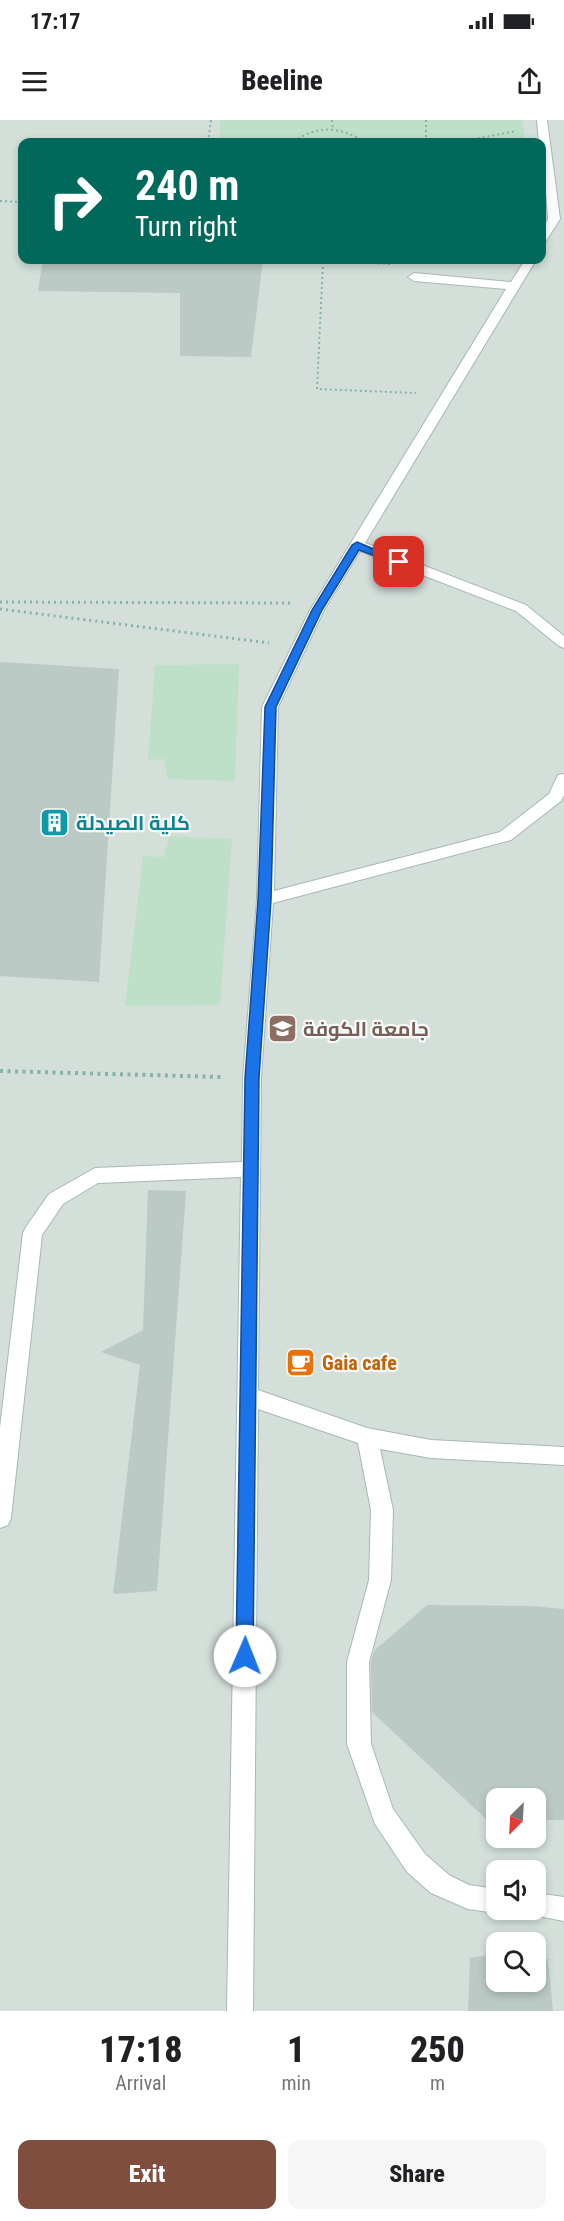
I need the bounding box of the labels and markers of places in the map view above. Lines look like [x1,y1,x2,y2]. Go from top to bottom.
pin [373,536,424,587]
building icon: كلية الصيدلة [39,807,71,839]
place label: كلية الصيدلة [76,811,190,835]
school or university icon: جامعة الكوفة [266,1013,298,1045]
place label: جامعة الكوفة [303,1017,429,1041]
cafe icon: Gaia cafe [285,1347,317,1379]
place label: Gaia cafe [322,1351,397,1375]

